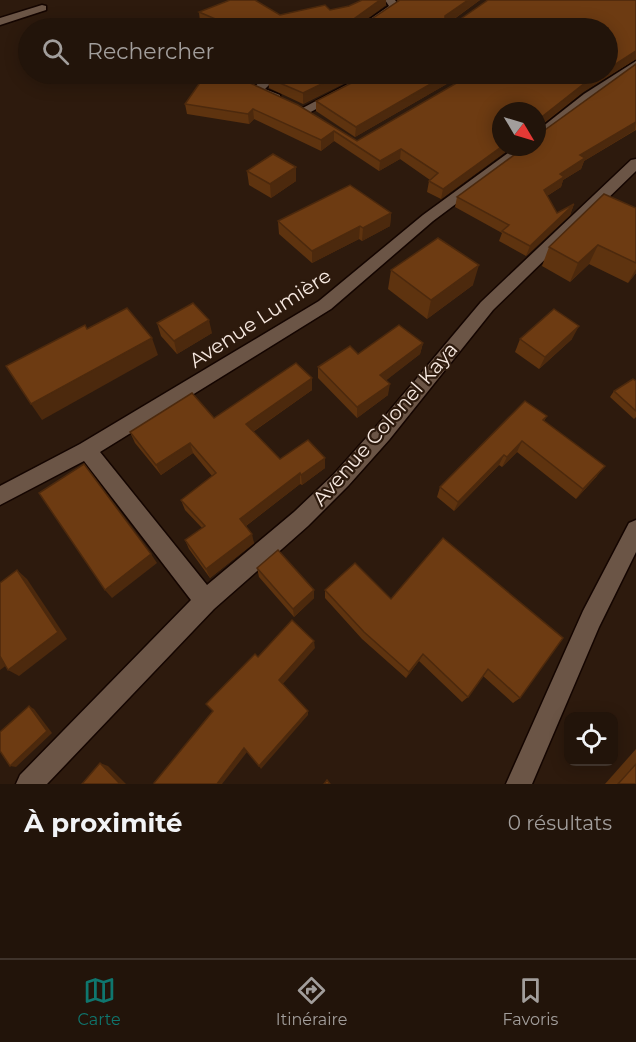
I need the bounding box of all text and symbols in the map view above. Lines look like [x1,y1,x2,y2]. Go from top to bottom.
search box [18,18,618,84]
icon: search [39,35,72,68]
text: Rechercher [87,38,214,65]
north arrow [492,102,546,156]
street label: Avenue Lumière [185,263,335,373]
street label: Avenue Colonel Kaya [307,337,463,511]
map controls [564,712,618,766]
button: locate [564,712,618,766]
text: À proximité [24,807,183,839]
text: 0 résultats [508,811,612,835]
tab: Carte [78,974,121,1029]
tab: Itinéraire [276,974,347,1029]
tab: Favoris [502,974,558,1029]

